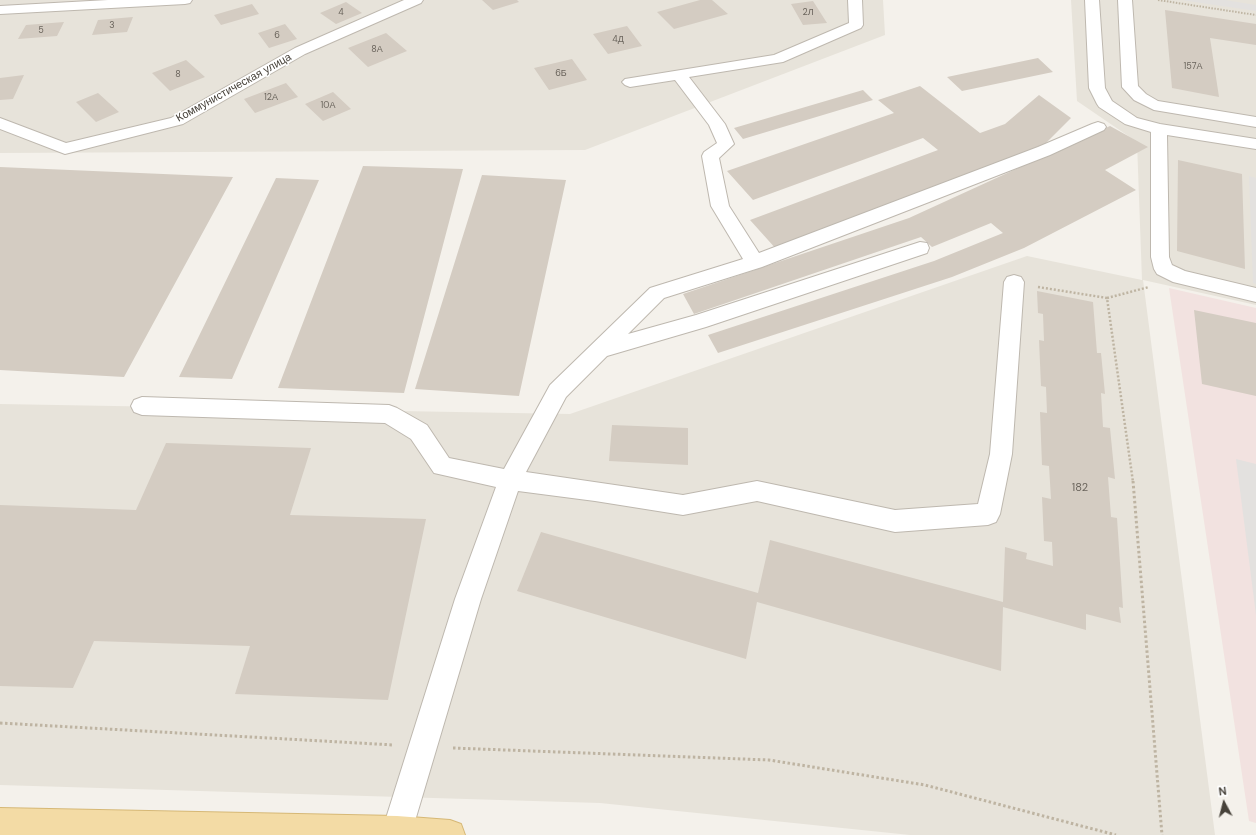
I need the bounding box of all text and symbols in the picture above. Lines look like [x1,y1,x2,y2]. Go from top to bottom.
house number: 4 [338,8,344,18]
house number: 2Л [802,8,814,18]
house number: 3 [109,21,115,31]
house number: 5 [38,26,44,36]
house number: 6 [274,31,280,41]
house number: 4Д [612,35,624,45]
house number: 8А [371,45,383,55]
street label: Коммунистическая улица [174,51,294,125]
house number: 157А [1184,62,1202,72]
house number: 6Б [555,69,567,79]
house number: 8 [175,70,181,80]
house number: 12А [264,93,278,103]
house number: 10А [321,101,335,111]
house number: 182 [1072,481,1088,495]
north arrow [1204,783,1244,823]
text: N [1218,784,1227,799]

